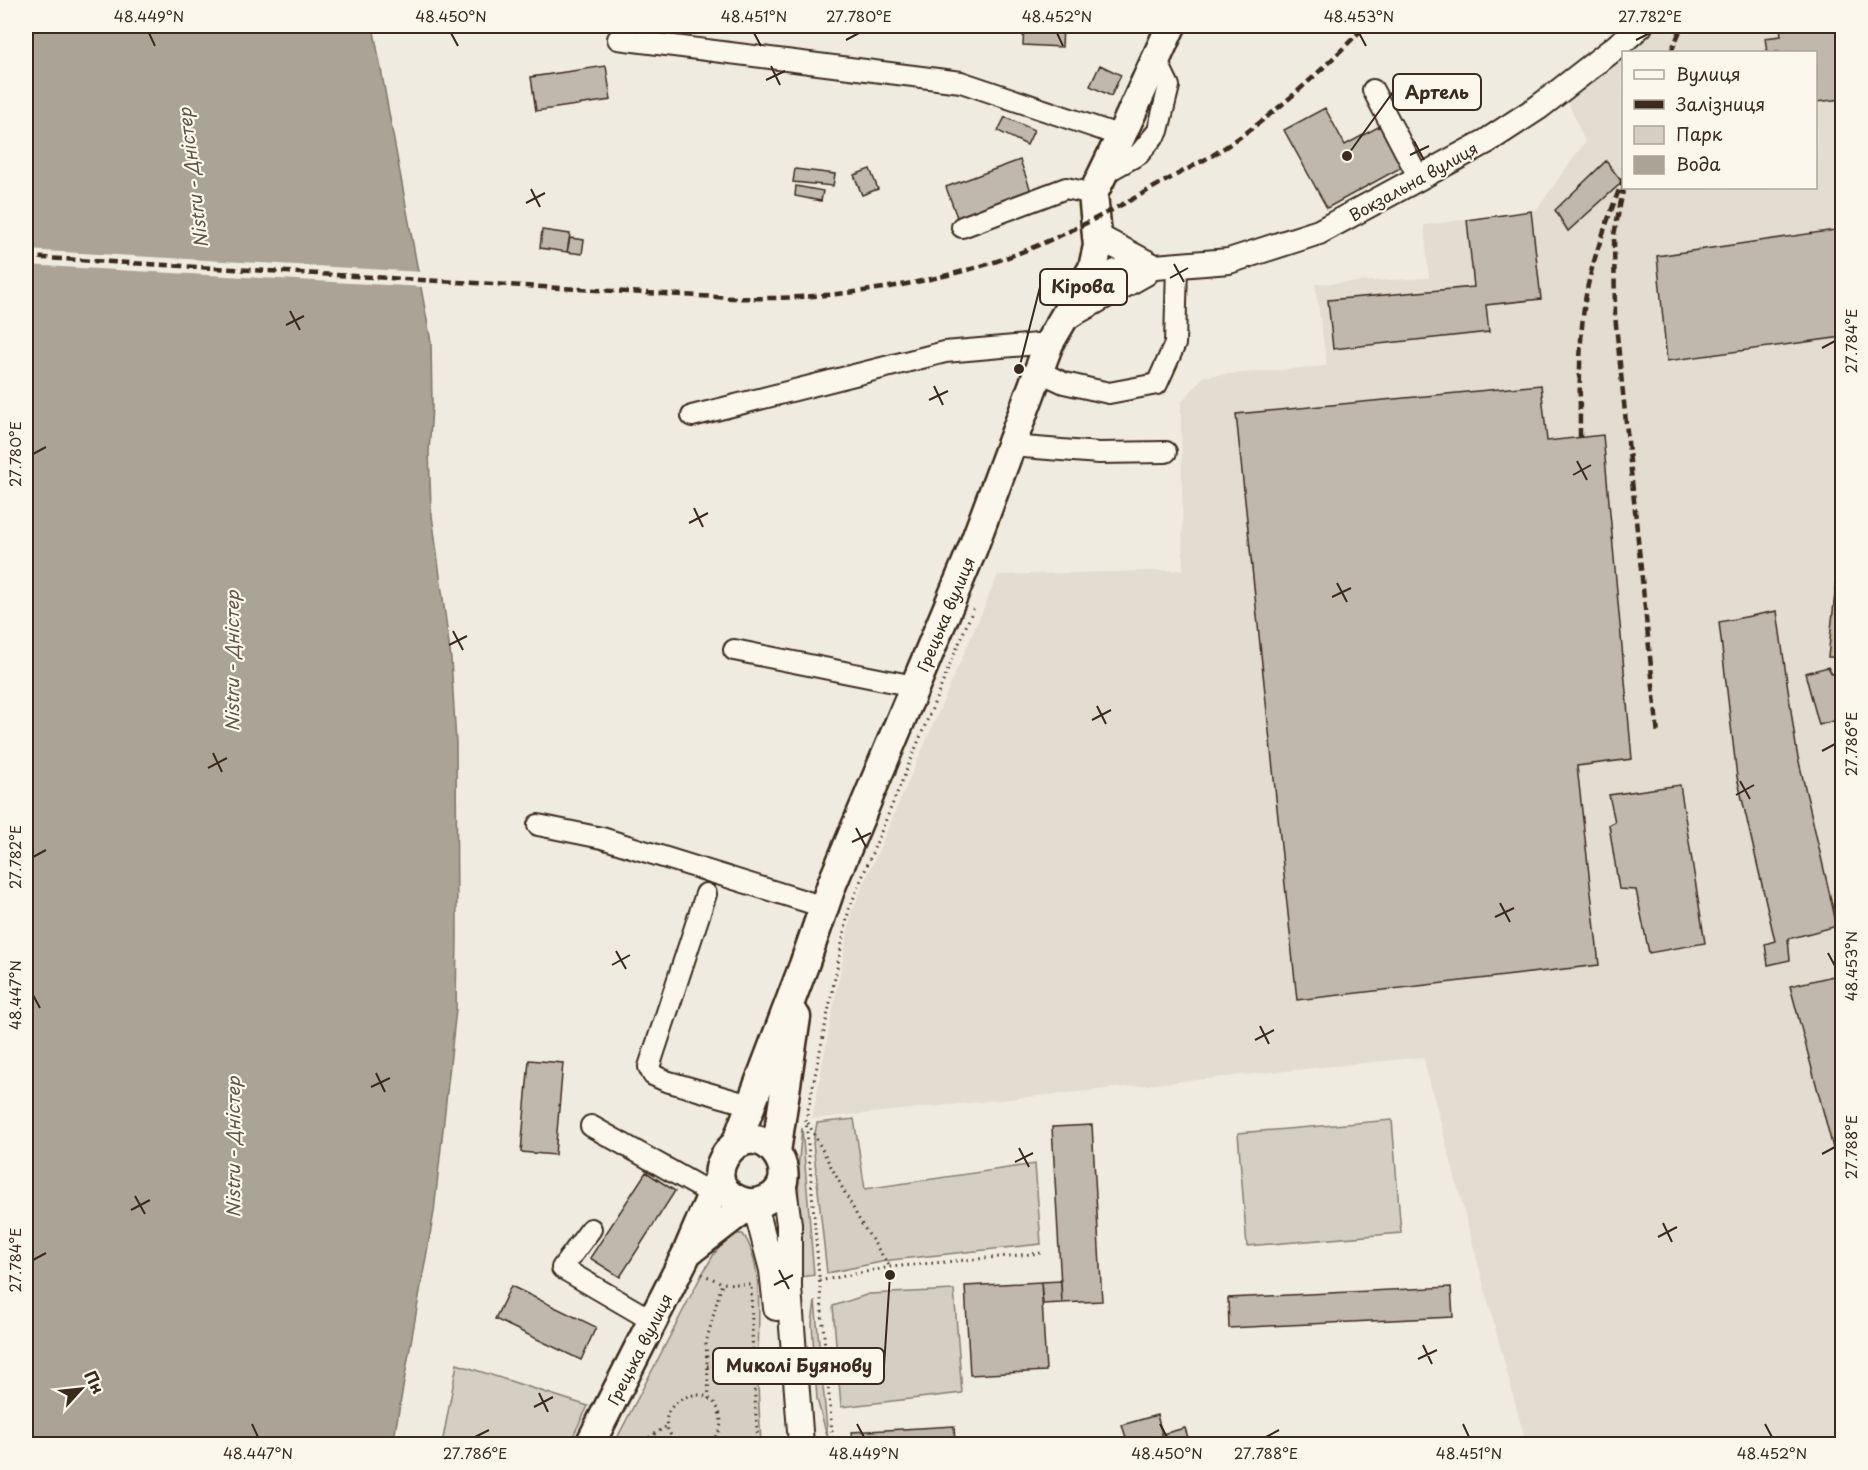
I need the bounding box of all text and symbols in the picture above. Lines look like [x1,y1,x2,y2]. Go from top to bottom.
text: 48.449°N [114,4,184,27]
text: 48.450°N [415,4,487,27]
text: 48.451°N [721,4,787,27]
text: 27.780°E [826,4,892,27]
text: 48.452°N [1022,4,1092,27]
text: 48.453°N [1324,4,1394,27]
text: 27.782°E [1618,4,1682,27]
legend [1622,51,1817,189]
text: Вулиця [1676,60,1741,87]
callout: Артель [1393,74,1481,110]
text: Артель [1405,78,1469,105]
text: Залізниця [1675,90,1765,117]
water label: Nistru - Дністер [170,105,214,249]
text: Парк [1676,120,1723,147]
street label: Вокзальна вулиця [1344,136,1482,226]
text: Вода [1676,150,1721,177]
callout: Кірова [1040,269,1127,305]
text: Кірова [1051,272,1115,299]
text: 27.784°E [1839,309,1862,373]
text: 27.780°E [3,421,26,487]
street label: Грецька вулиця [910,553,980,675]
water label: Nistru - Дністер [218,589,245,731]
text: 27.786°E [1839,712,1862,776]
text: 27.782°E [3,825,26,889]
text: 48.453°N [1839,931,1862,1001]
text: 48.447°N [3,960,26,1030]
water label: Nistru - Дністер [219,1075,246,1217]
text: 27.788°E [1839,1115,1862,1179]
text: 27.784°E [3,1228,26,1292]
street label: Грецька вулиця [600,1289,678,1409]
callout: Миколі Буянову [713,1348,884,1384]
text: Миколі Буянову [726,1351,872,1378]
north arrow [51,1359,111,1419]
text: Пн [79,1366,111,1398]
text: 48.447°N [223,1441,293,1464]
text: 27.786°E [443,1441,507,1464]
text: 48.449°N [829,1441,899,1464]
text: 48.450°N [1131,1441,1203,1464]
text: 27.788°E [1234,1441,1298,1464]
text: 48.451°N [1436,1441,1502,1464]
text: 48.452°N [1737,1441,1807,1464]

